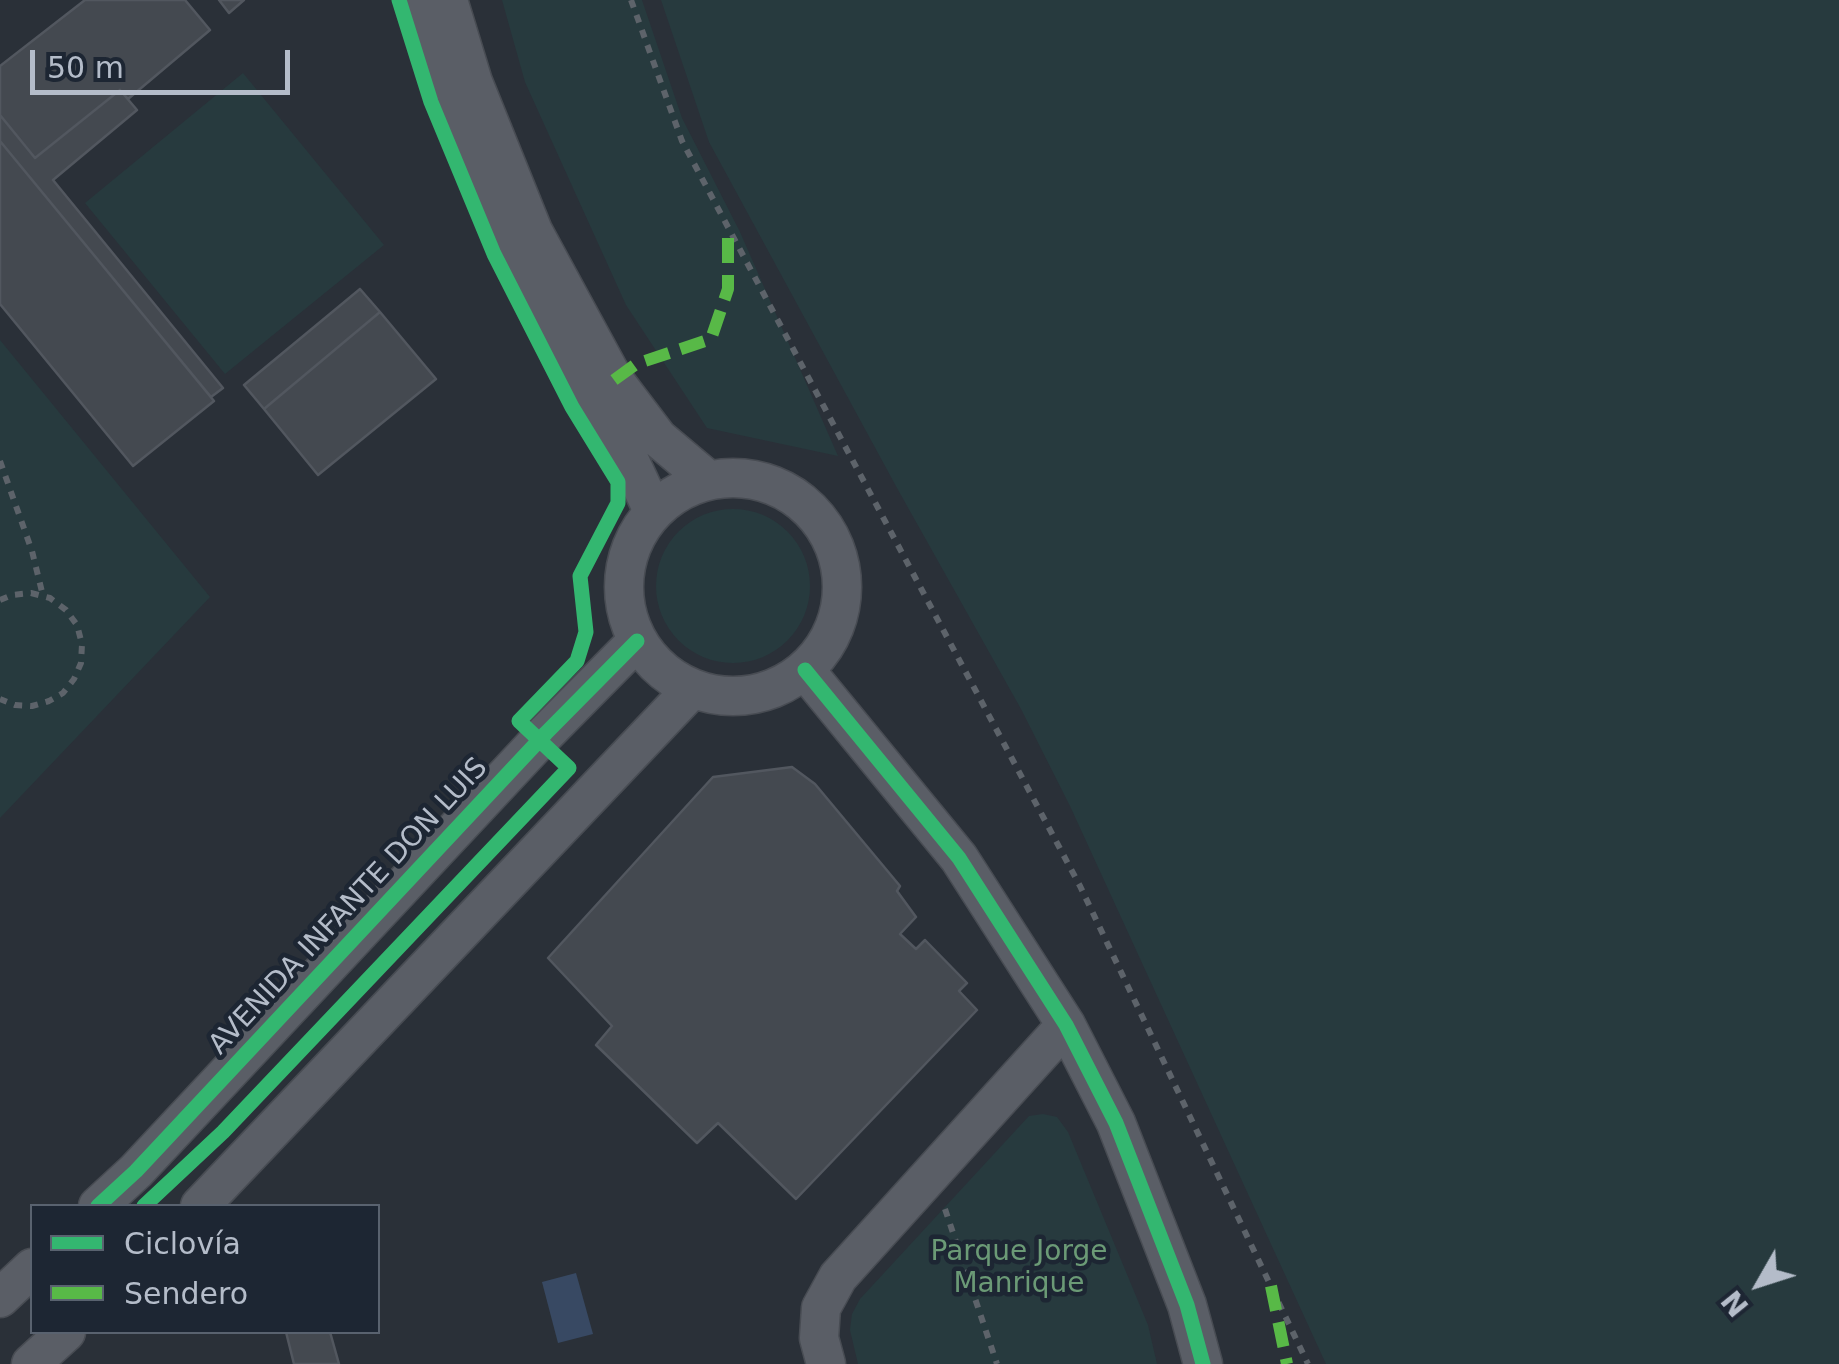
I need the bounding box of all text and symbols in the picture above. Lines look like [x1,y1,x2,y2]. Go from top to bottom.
scale bar [35,30,295,92]
text: 50 m [47,50,124,85]
street label: AVENIDA INFANTE DON LUIS [203,752,495,1062]
legend [30,1204,380,1334]
text: Ciclovía [124,1226,241,1261]
north arrow [1709,1234,1809,1334]
park label: Parque Jorge Manrique [931,1236,1107,1302]
text: Sendero [124,1276,248,1311]
text: N [1715,1284,1755,1323]

